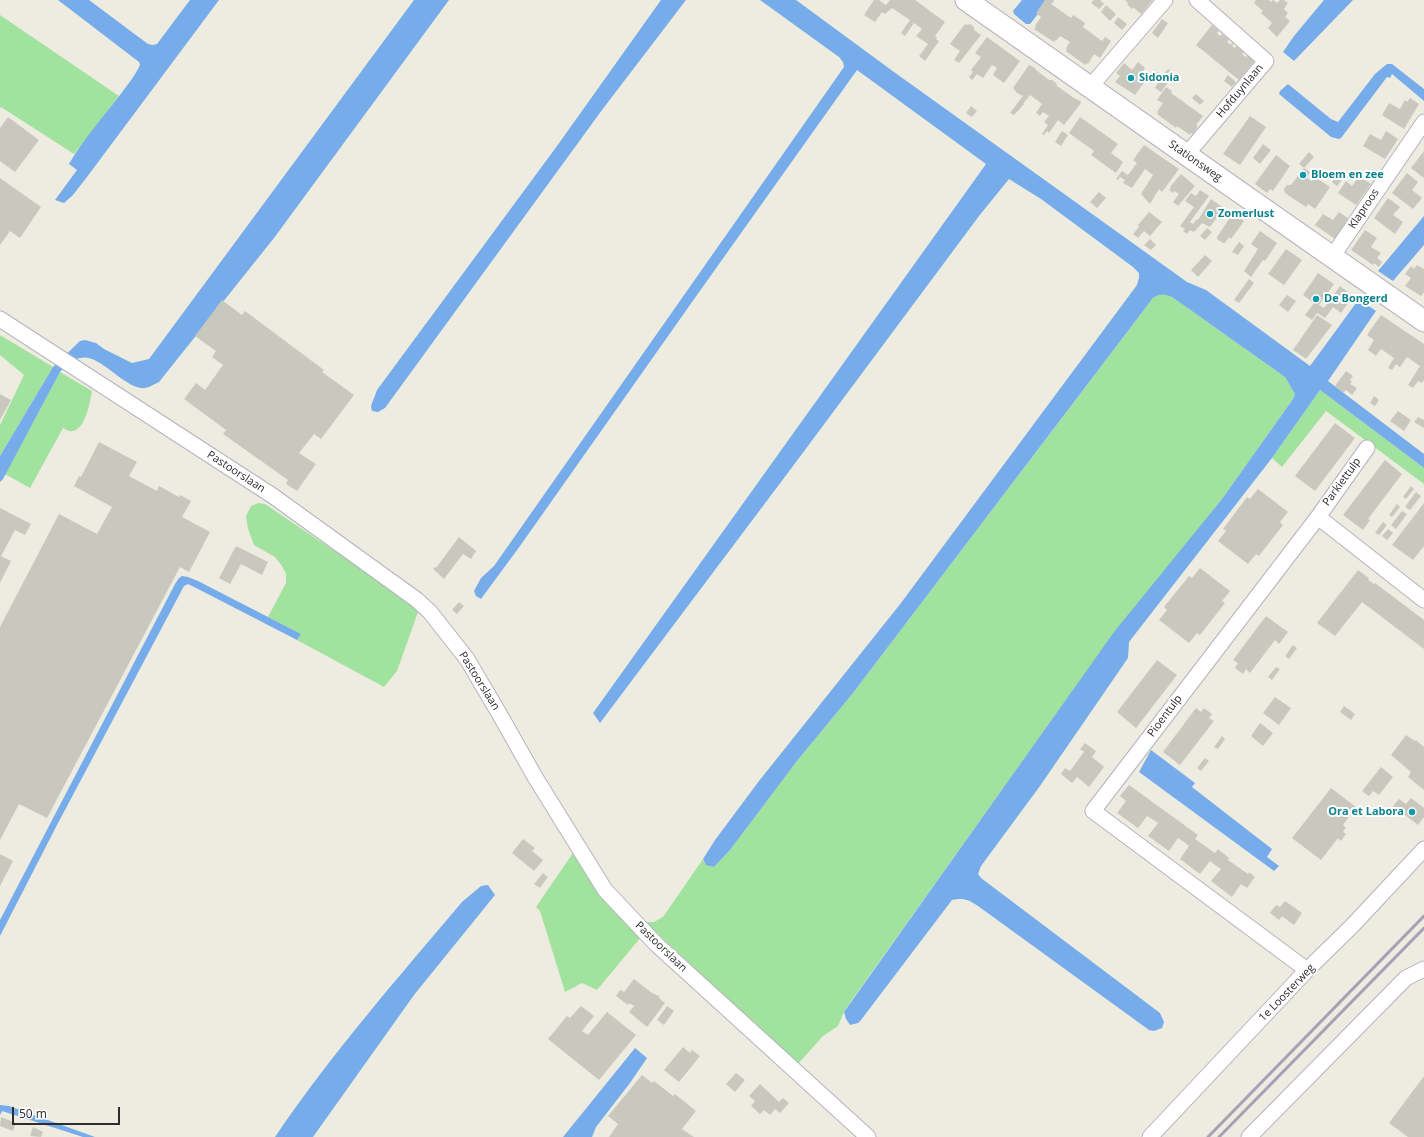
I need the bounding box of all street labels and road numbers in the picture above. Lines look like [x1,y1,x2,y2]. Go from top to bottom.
street label: Hofduynlaan [1214,62,1266,120]
street label: Stationsweg [1166,138,1224,184]
street label: Klaproos [1346,187,1382,231]
street label: Pastoorslaan [204,448,268,496]
street label: Parkiettulp [1320,455,1364,509]
street label: Pastoorslaan [456,649,502,713]
street label: Pioentulp [1145,692,1185,740]
street label: Pastoorslaan [632,919,690,975]
street label: 1e Loosterweg [1256,962,1318,1024]

